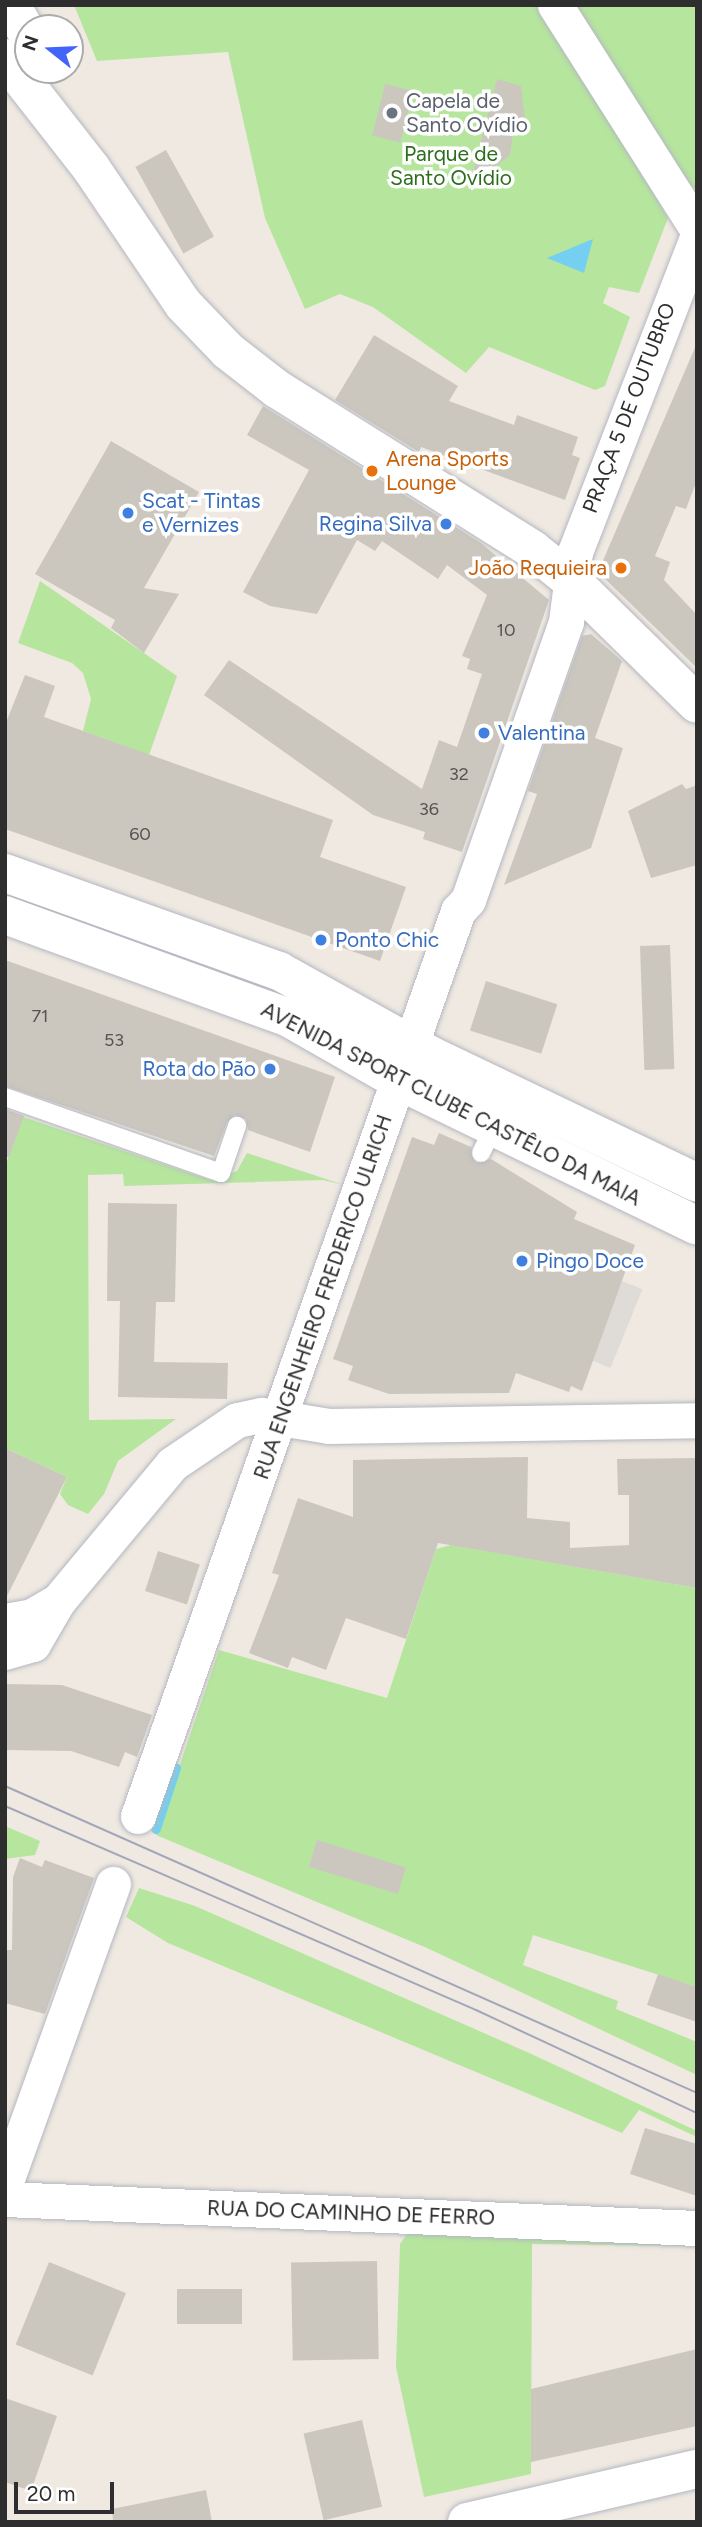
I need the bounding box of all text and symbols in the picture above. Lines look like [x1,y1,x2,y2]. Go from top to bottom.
north arrow [14,14,84,84]
text: N [17,32,44,54]
place label: Capela de Santo Ovídio [406,88,528,138]
marker: Capela de Santo Ovídio [384,105,400,121]
park label: Parque de Santo Ovídio [390,141,512,191]
street label: PRAÇA 5 DE OUTUBRO [577,299,681,517]
place label: Arena Sports Lounge [386,446,509,496]
marker: Arena Sports Lounge [364,463,380,479]
place label: Scat - Tintas e Vernizes [142,488,261,538]
marker: Scat - Tintas e Vernizes [120,505,136,521]
place label: Regina Silva [319,511,432,537]
marker: Regina Silva [438,516,454,532]
place label: João Requieira [468,555,607,581]
marker: João Requieira [613,560,629,576]
house number: 10 [497,619,515,641]
place label: Valentina [498,720,585,746]
marker: Valentina [476,725,492,741]
house number: 32 [449,763,469,785]
house number: 36 [419,798,439,820]
house number: 60 [129,823,151,845]
place label: Ponto Chic [335,927,439,953]
marker: Ponto Chic [313,932,329,948]
street label: AVENIDA SPORT CLUBE CASTÊLO DA MAIA [257,997,645,1211]
house number: 71 [31,1005,49,1027]
house number: 53 [104,1029,124,1051]
place label: Rota do Pão [142,1056,256,1082]
marker: Rota do Pão [262,1061,278,1077]
street label: RUA ENGENHEIRO FREDERICO ULRICH [249,1111,397,1483]
place label: Pingo Doce [536,1248,644,1274]
marker: Pingo Doce [514,1253,530,1269]
street label: RUA DO CAMINHO DE FERRO [207,2195,495,2231]
scale bar [18,2468,117,2512]
text: 20 m [27,2481,75,2506]

